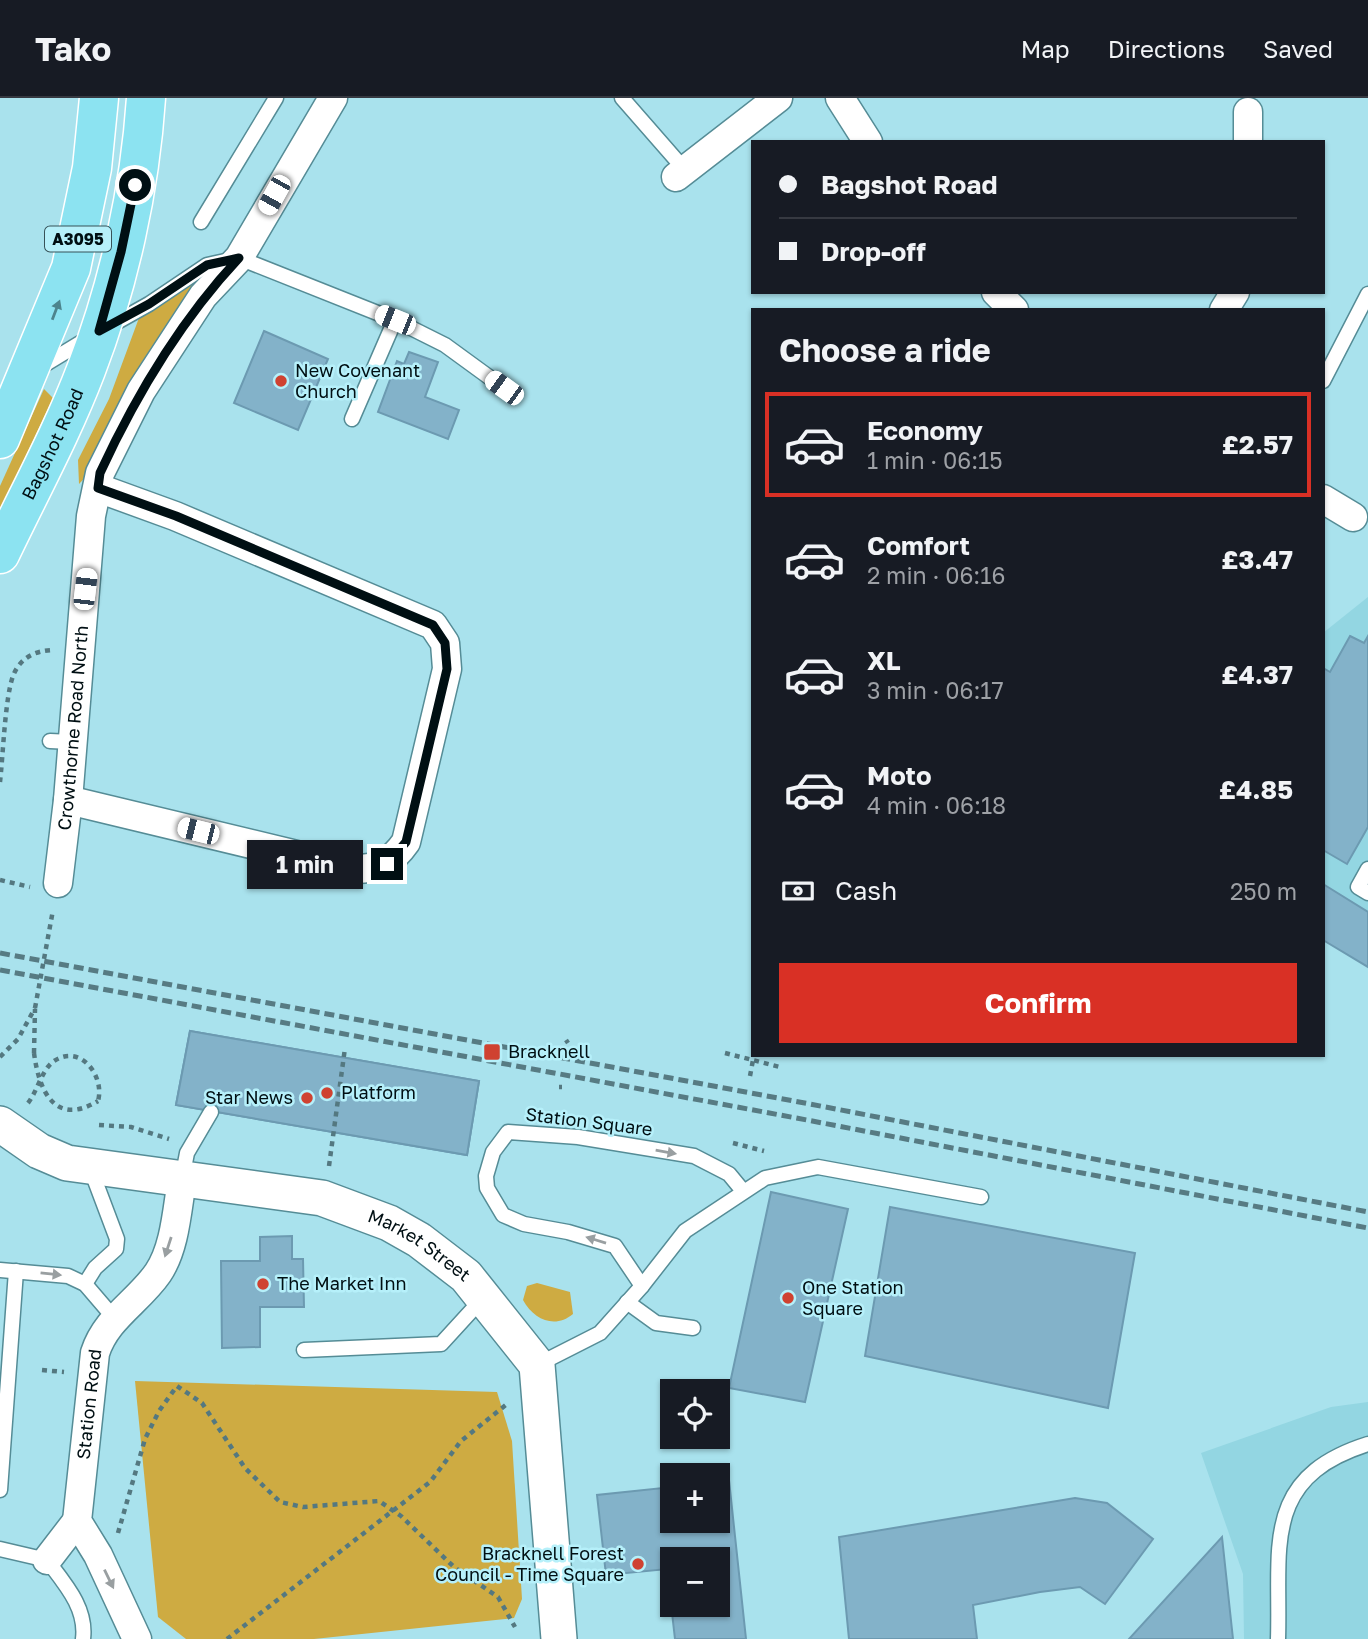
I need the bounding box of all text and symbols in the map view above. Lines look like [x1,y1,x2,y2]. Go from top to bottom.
text: Tako [35,29,111,68]
text: Map [1021,34,1070,63]
text: Directions [1108,34,1225,63]
text: Saved [1263,34,1333,63]
route start [119,169,151,201]
text: Bagshot Road [821,169,997,200]
car [255,172,294,218]
road number: A3095 [45,226,111,252]
text: Drop-off [821,236,926,267]
one-way arrow [50,299,61,320]
car [372,302,419,338]
text: Choose a ride [779,331,991,369]
place label: New Covenant Church [295,359,420,402]
car [481,367,528,409]
marker: New Covenant Church [273,373,289,389]
street label: Bagshot Road [16,385,88,503]
icon: car [783,413,846,476]
text: Economy [867,415,983,446]
text: £2.57 [1222,429,1293,460]
text: 1 min · 06:15 [867,446,1003,474]
icon: car [783,528,846,591]
text: Comfort [867,530,970,561]
text: £3.47 [1221,544,1293,575]
text: 2 min · 06:16 [867,561,1005,589]
car [73,567,98,611]
street label: Crowthorne Road North [52,624,92,831]
icon: car [783,643,846,706]
text: XL [867,645,901,676]
text: £4.37 [1221,659,1293,690]
text: 3 min · 06:17 [867,676,1004,704]
icon: car [783,758,846,821]
text: Moto [867,760,932,791]
text: £4.85 [1219,774,1293,805]
text: 4 min · 06:18 [867,791,1006,819]
car [176,816,221,846]
callout: 1 min [247,840,362,888]
route end [371,848,403,880]
text: 1 min [276,850,334,878]
icon: cash [779,872,817,910]
text: Cash [835,875,897,906]
text: 250 m [1230,877,1297,905]
button: Confirm [779,963,1297,1043]
place label: Bracknell [508,1040,590,1062]
marker: Bracknell [482,1042,502,1062]
place label: Platform [341,1081,416,1103]
marker: Platform [319,1085,335,1101]
place label: Star News [205,1086,293,1108]
marker: Star News [299,1090,315,1106]
street label: Station Square [524,1102,654,1140]
one-way arrow [655,1147,677,1158]
street label: Market Street [365,1204,475,1285]
one-way arrow [586,1235,607,1245]
one-way arrow [162,1236,173,1257]
one-way arrow [41,1269,63,1280]
place label: The Market Inn [277,1272,407,1294]
marker: The Market Inn [255,1276,271,1292]
place label: One Station Square [802,1276,904,1319]
marker: One Station Square [780,1290,796,1306]
street label: Station Road [72,1348,105,1460]
map controls [660,1379,730,1617]
button: locate [660,1379,730,1449]
button: + [660,1463,730,1533]
place label: Bracknell Forest Council - Time Square [435,1542,624,1585]
button: − [660,1547,730,1617]
marker: Bracknell Forest Council - Time Square [630,1556,646,1572]
one-way arrow [104,1569,115,1589]

